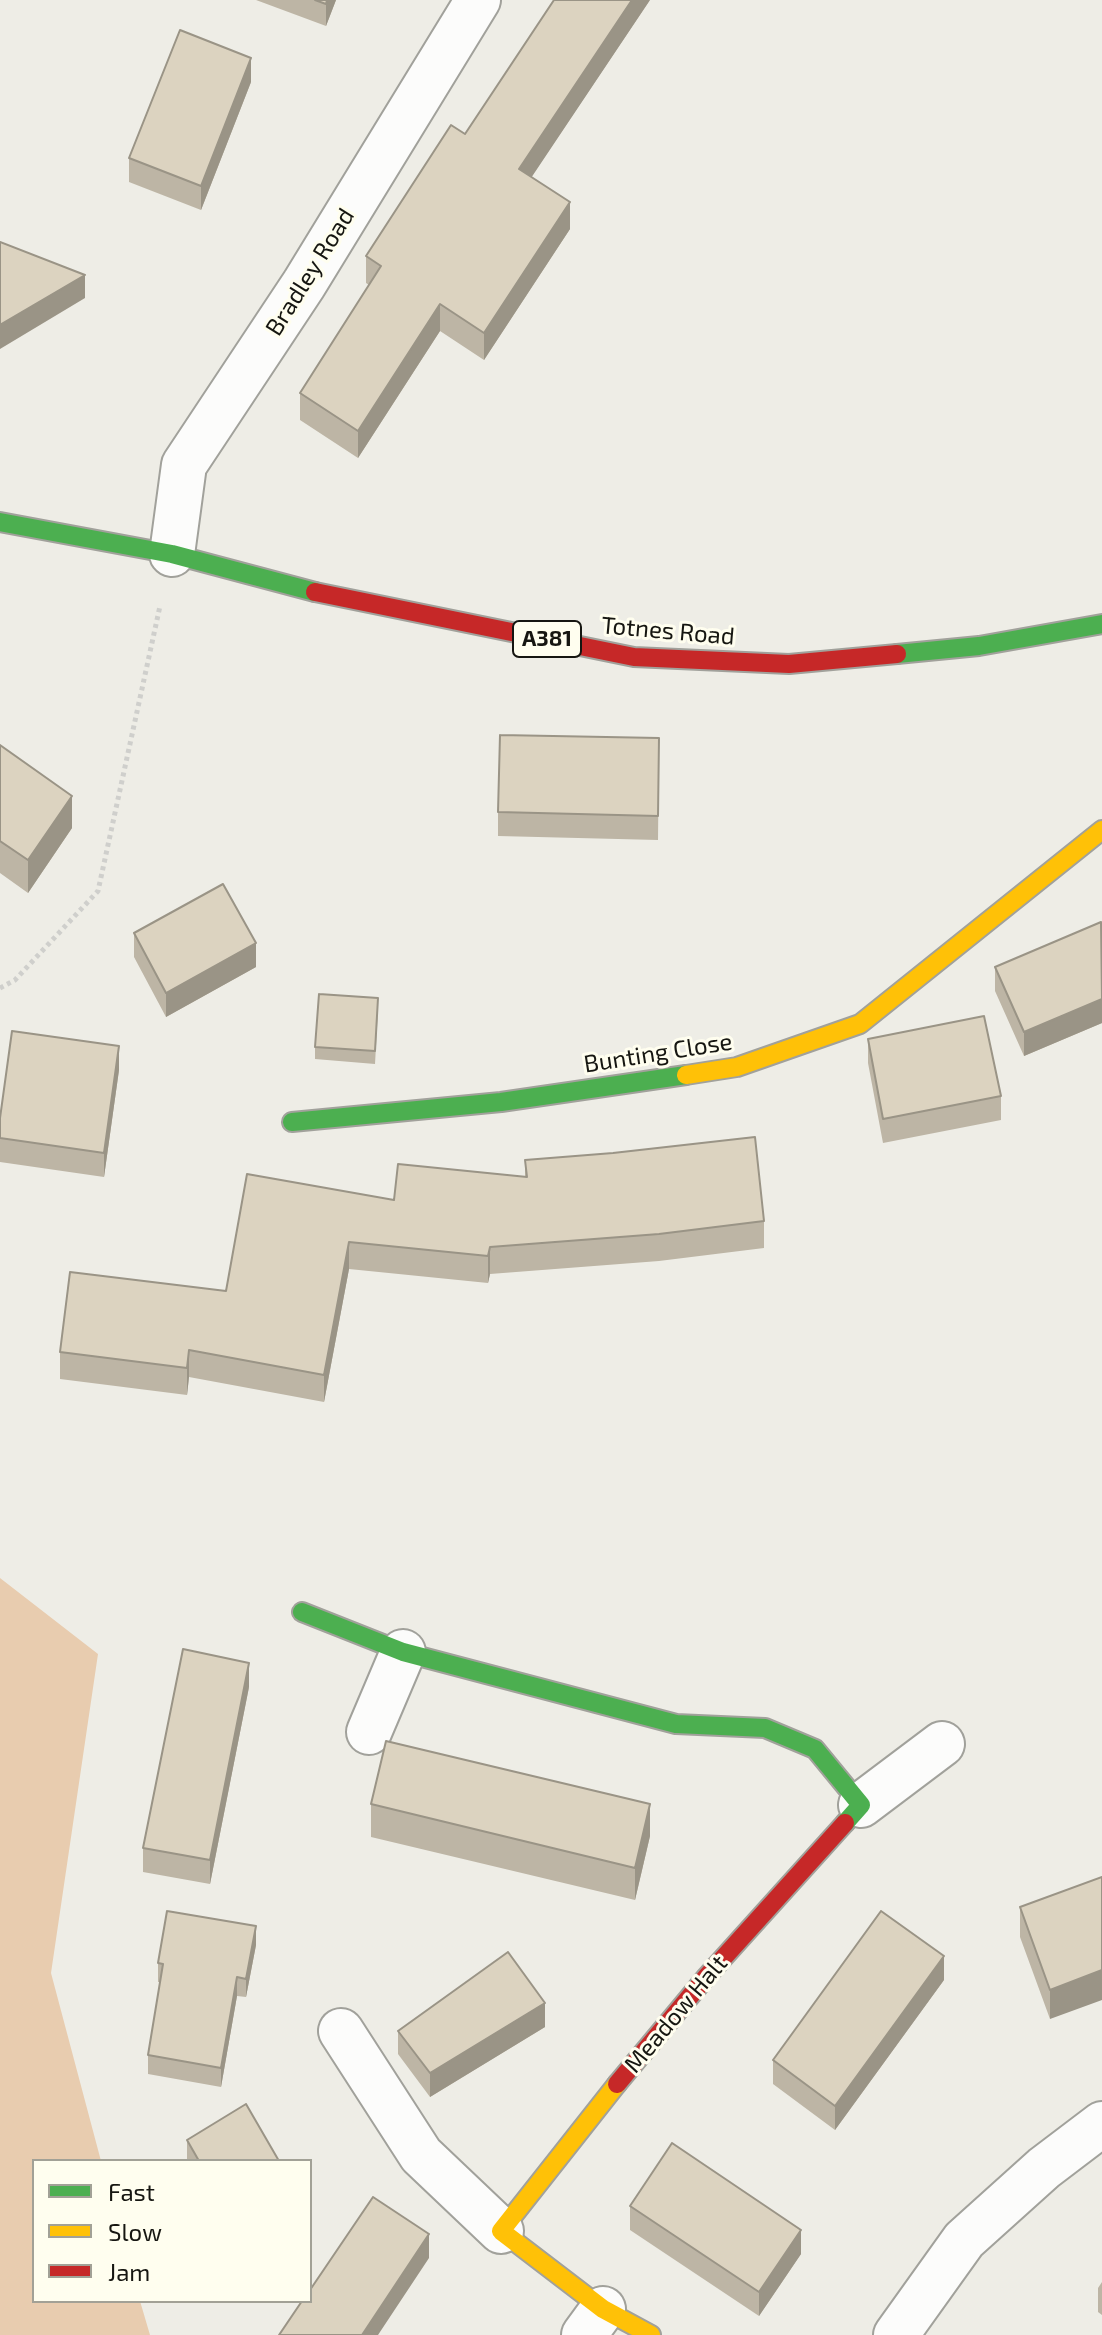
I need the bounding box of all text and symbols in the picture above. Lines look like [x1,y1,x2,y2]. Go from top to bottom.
street label: Bradley Road [259,203,361,341]
street label: Totnes Road [600,611,736,651]
road number: A381 [513,621,581,657]
street label: Bunting Close [582,1027,734,1079]
street label: Meadow Halt [618,1949,734,2079]
legend [32,2159,312,2303]
text: Fast [108,2177,155,2206]
text: Slow [108,2217,162,2246]
text: Jam [108,2257,150,2286]

